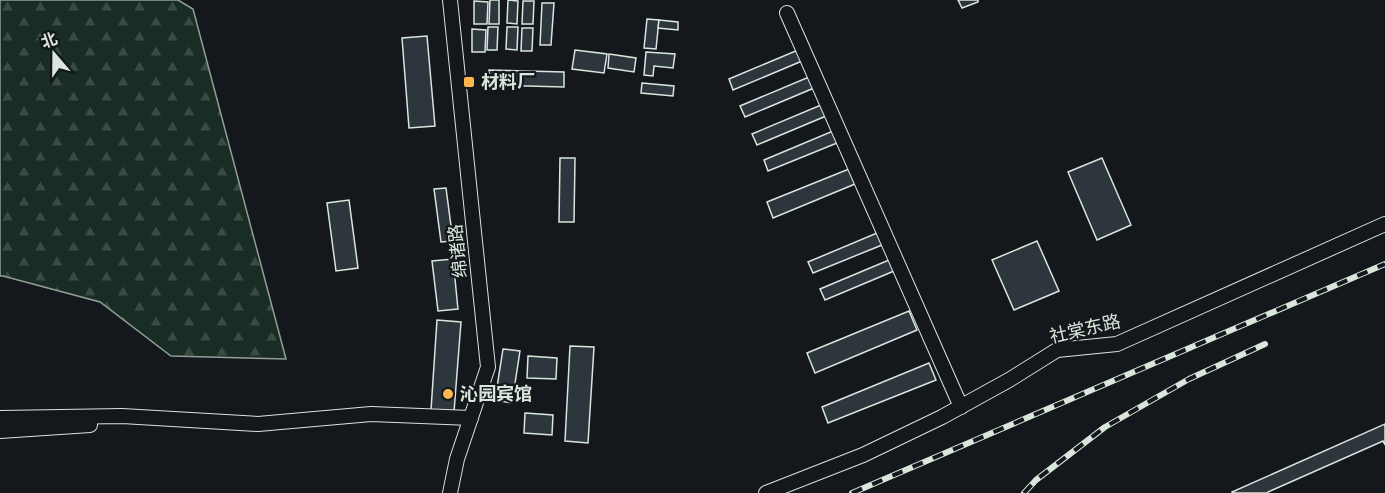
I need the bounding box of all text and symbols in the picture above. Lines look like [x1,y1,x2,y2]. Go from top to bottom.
north arrow [24,24,84,84]
text: 北 [38,28,59,51]
place label: 材料厂 [481,70,535,92]
marker: 材料厂 [462,75,476,89]
street label: 绵诸路 [443,223,471,279]
street label: 社棠东路 [1047,309,1122,347]
place label: 沁园宾馆 [460,382,532,404]
marker: 沁园宾馆 [441,387,455,401]

